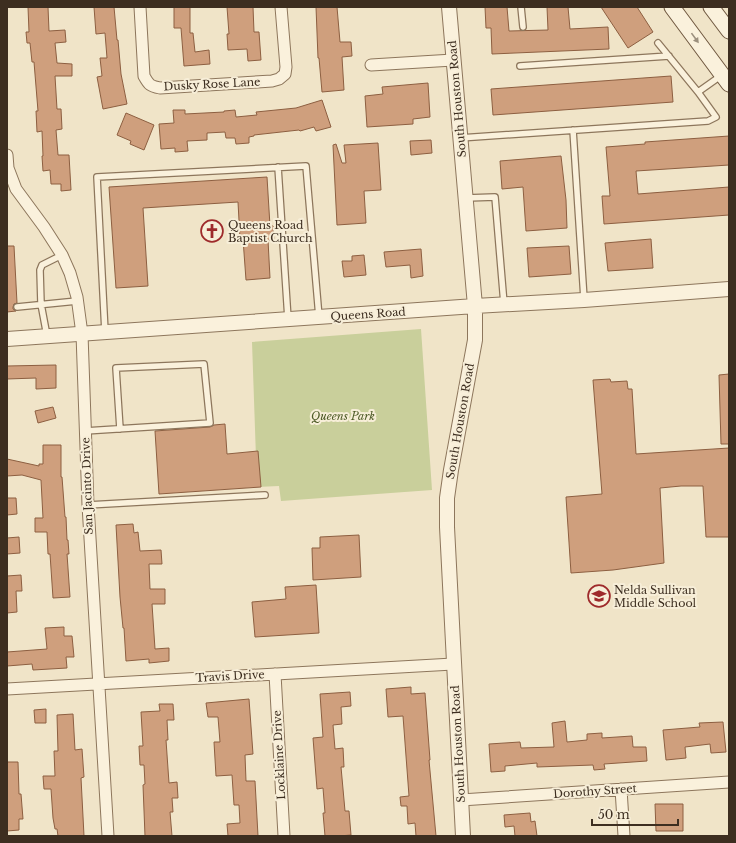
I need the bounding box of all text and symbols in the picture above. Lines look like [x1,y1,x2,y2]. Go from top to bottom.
one-way arrow [691,33,699,44]
street label: South Houston Road [445,39,469,158]
street label: Dusky Rose Lane [163,74,261,94]
church icon: Queens Road Baptist Church [199,218,225,244]
place label: Queens Road Baptist Church [228,218,313,245]
street label: Queens Road [330,304,407,324]
street label: South Houston Road [443,361,477,480]
park label: Queens Park [311,409,375,423]
street label: San Jacinto Drive [78,437,96,535]
school or university icon: Nelda Sullivan Middle School [586,583,612,609]
place label: Nelda Sullivan Middle School [614,583,697,610]
street label: Travis Drive [195,667,265,685]
street label: South Houston Road [448,684,468,803]
street label: Locklaine Drive [270,710,288,800]
street label: Dorothy Street [553,781,638,801]
scale bar [592,801,678,827]
text: 50 m [598,807,630,822]

